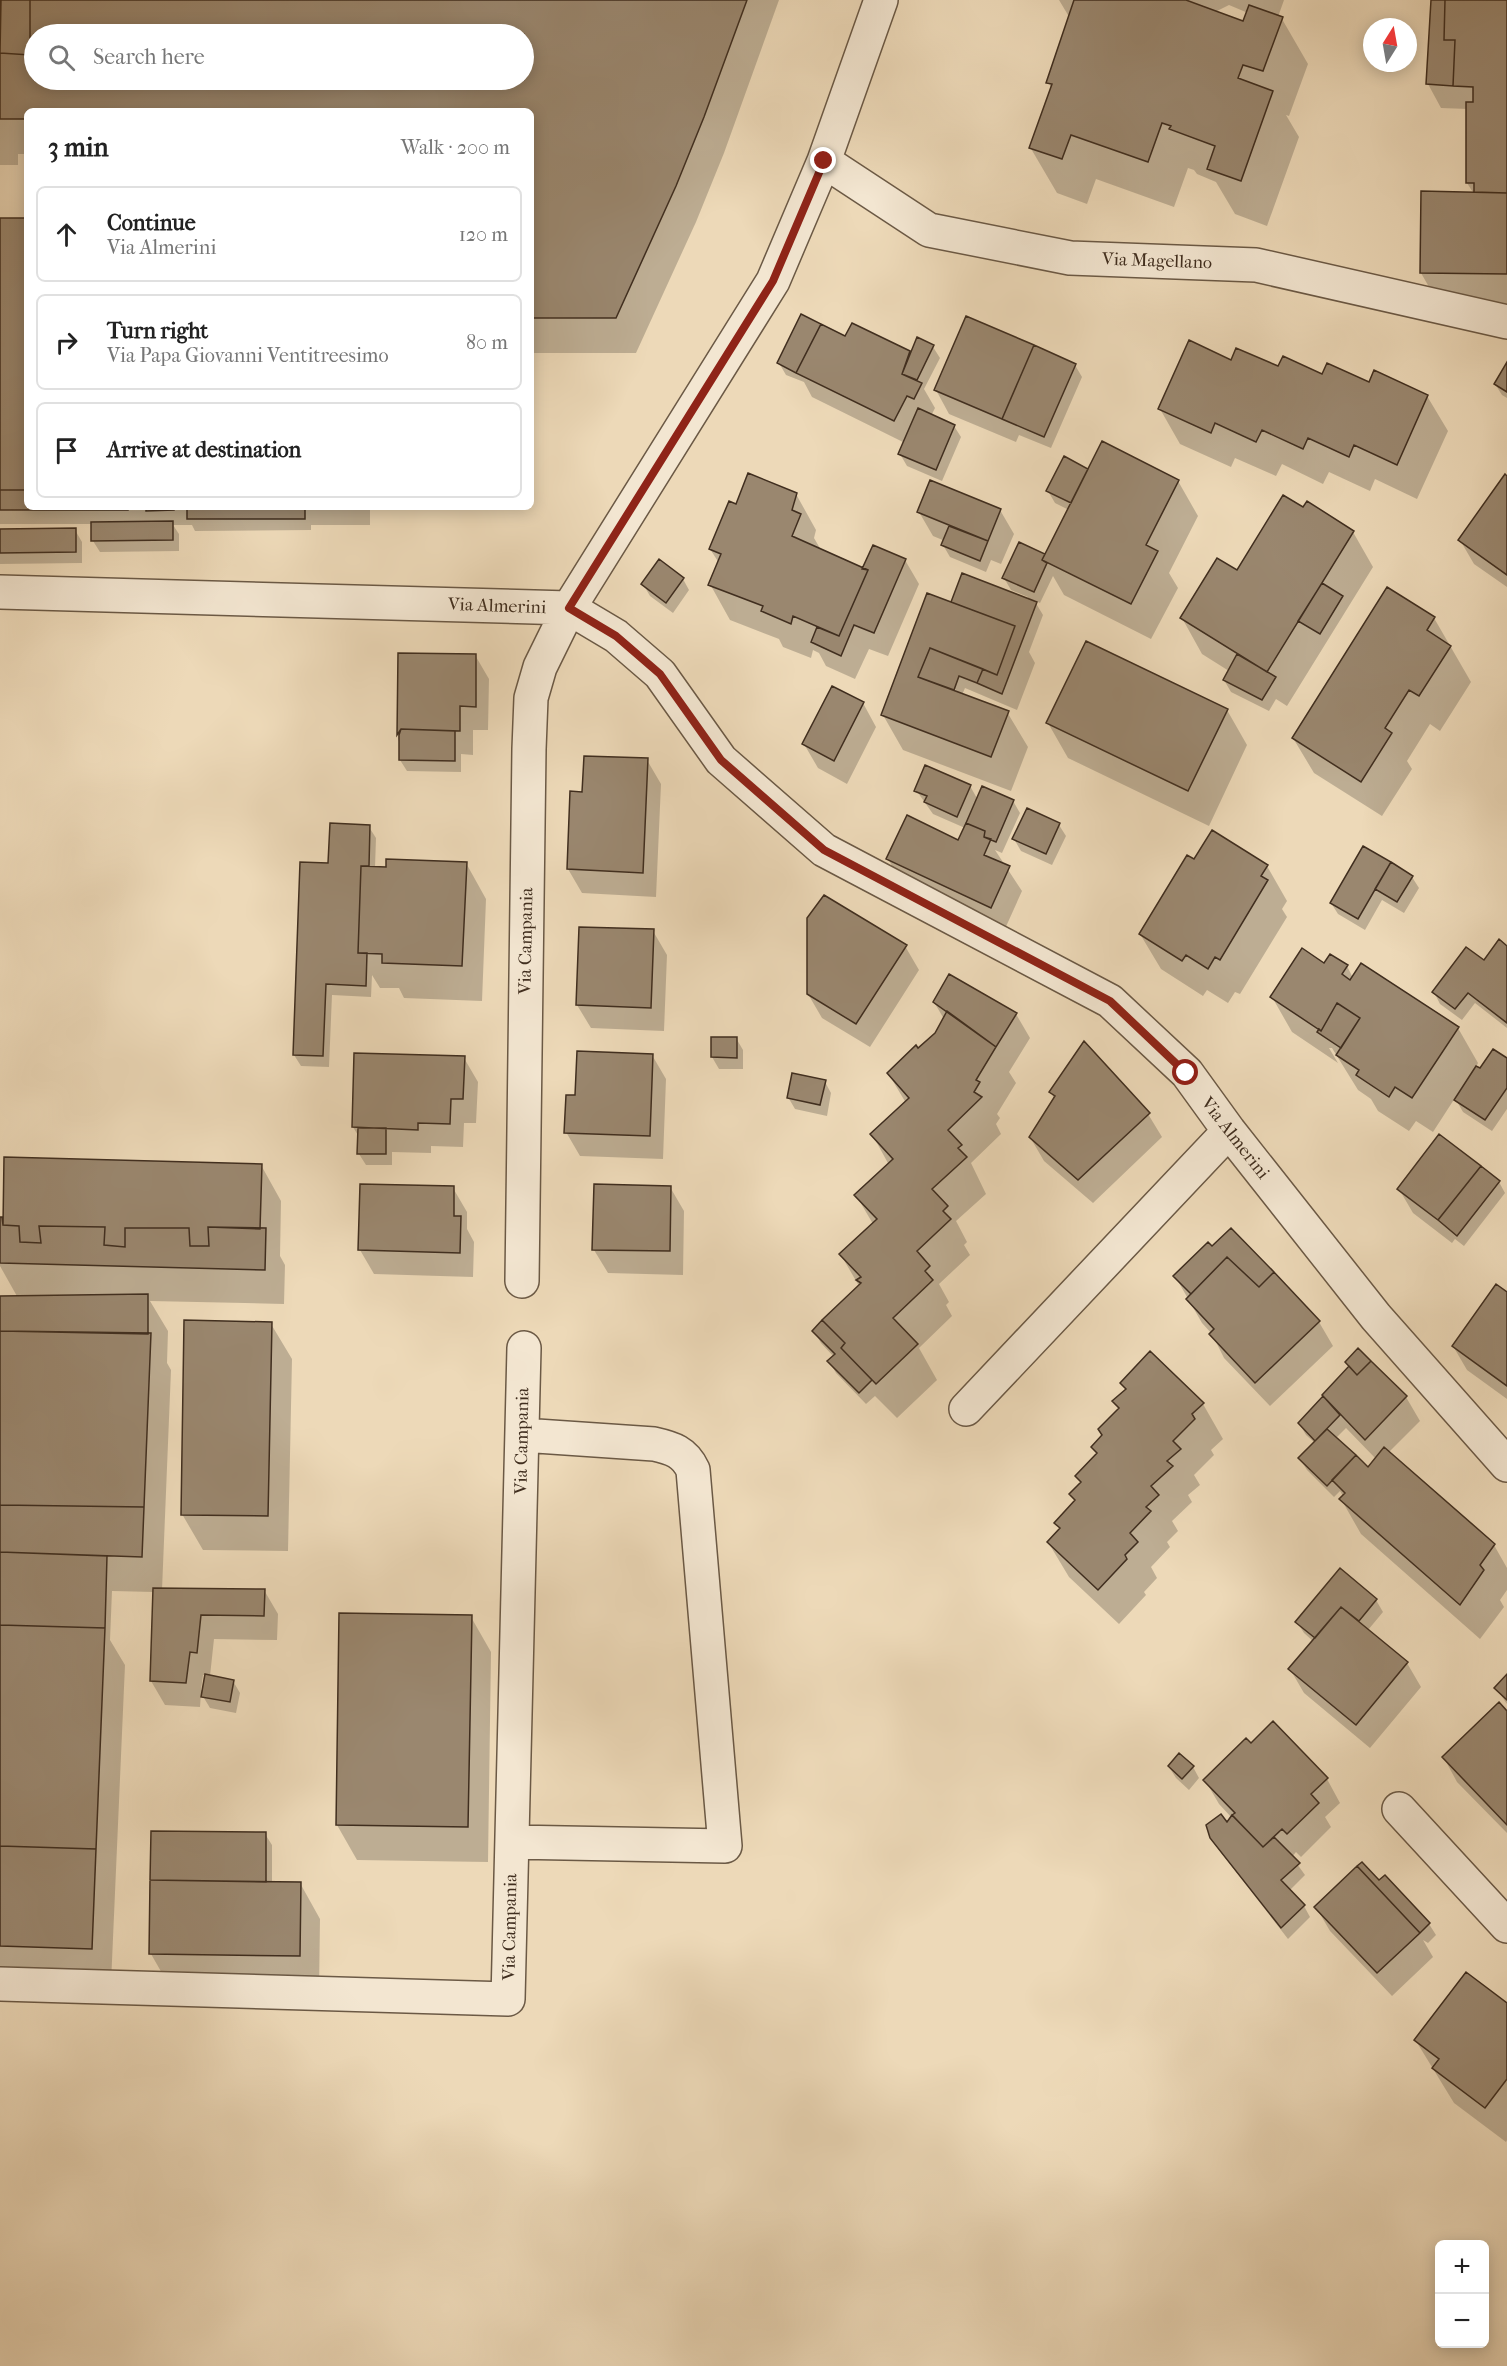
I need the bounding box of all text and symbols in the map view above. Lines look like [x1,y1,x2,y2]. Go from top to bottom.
north arrow [1363,18,1417,72]
search box [24,24,534,90]
icon: search [45,41,78,74]
text: Search here [93,44,205,70]
text: 3 min [48,132,109,163]
text: Walk · 200 m [401,136,510,159]
route end [810,147,836,173]
text: Continue [107,210,196,236]
icon: ahead [50,218,83,251]
text: 120 m [459,223,508,246]
text: Via Almerini [107,236,216,259]
street label: Via Magellano [1101,249,1212,273]
text: Turn right [107,318,208,344]
icon: right [50,326,83,359]
text: 80 m [466,331,508,354]
text: Via Papa Giovanni Ventitreesimo [107,344,389,367]
icon: arrive [50,434,83,467]
text: Arrive at destination [107,437,301,463]
street label: Via Almerini [446,594,547,618]
street label: Via Campania [515,887,537,996]
route start [1172,1059,1198,1085]
street label: Via Almerini [1196,1092,1274,1184]
street label: Via Campania [511,1387,533,1496]
street label: Via Campania [499,1873,521,1982]
map controls [1435,2240,1489,2348]
button: + [1435,2240,1489,2294]
button: − [1435,2294,1489,2348]

